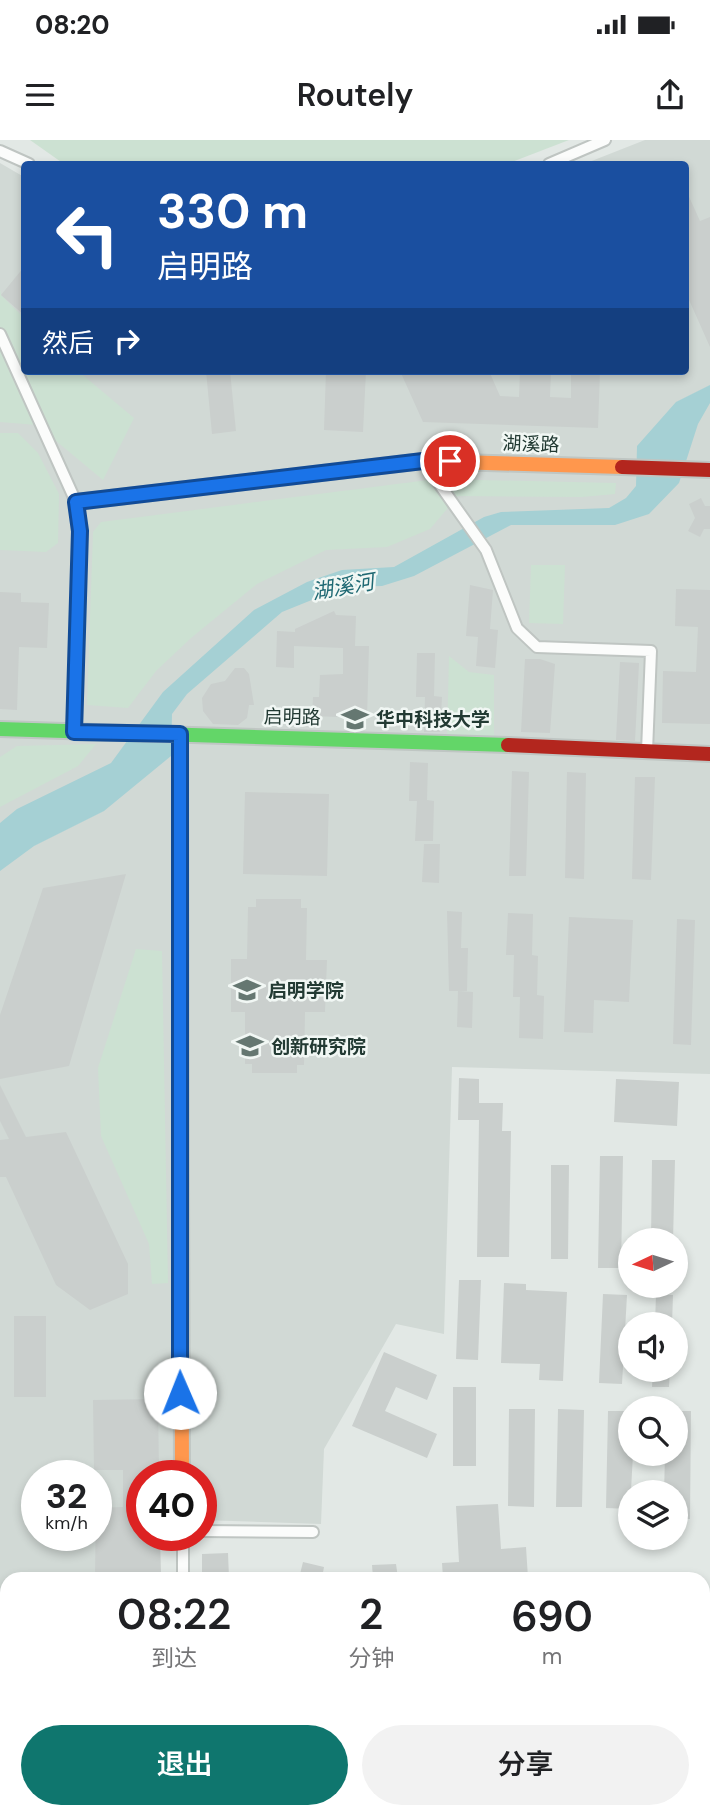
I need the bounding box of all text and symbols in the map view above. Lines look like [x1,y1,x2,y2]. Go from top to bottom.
text: 08:20 [35,8,110,42]
text: Routely [297,74,413,116]
icon: menu [21,76,59,114]
icon: share [651,76,689,114]
text: 330 m [157,179,308,243]
icon: left [42,189,133,280]
text: 启明路 [157,246,253,288]
icon: right [108,322,146,360]
text: 然后 [42,326,94,360]
pin [420,431,480,491]
street label: 湖溪路 [502,431,560,457]
icon: arrive [431,442,469,480]
water label: 湖溪河 [310,567,380,606]
street label: 启明路 [263,704,321,730]
school or university icon: 华中科技大学 [340,704,370,734]
place label: 华中科技大学 [376,707,490,732]
school or university icon: 启明学院 [232,975,262,1005]
place label: 启明学院 [268,978,344,1003]
school or university icon: 创新研究院 [235,1031,265,1061]
place label: 创新研究院 [271,1034,366,1059]
north arrow [618,1228,688,1298]
map controls [618,1228,688,1550]
button: sound [618,1312,688,1382]
position arrow [143,1356,217,1430]
button: search [618,1396,688,1466]
speed limit sign: 40 [126,1460,217,1551]
text: 32 [46,1473,87,1519]
button: layers [618,1480,688,1550]
text: km/h [45,1511,88,1535]
text: 08:22 [117,1587,231,1642]
text: 2 [359,1587,383,1642]
text: 690 [511,1589,593,1644]
text: m [542,1641,562,1671]
text: 到达 [151,1643,197,1673]
text: 分钟 [348,1643,394,1673]
button: 退出 [21,1725,348,1805]
button: 分享 [362,1725,689,1805]

